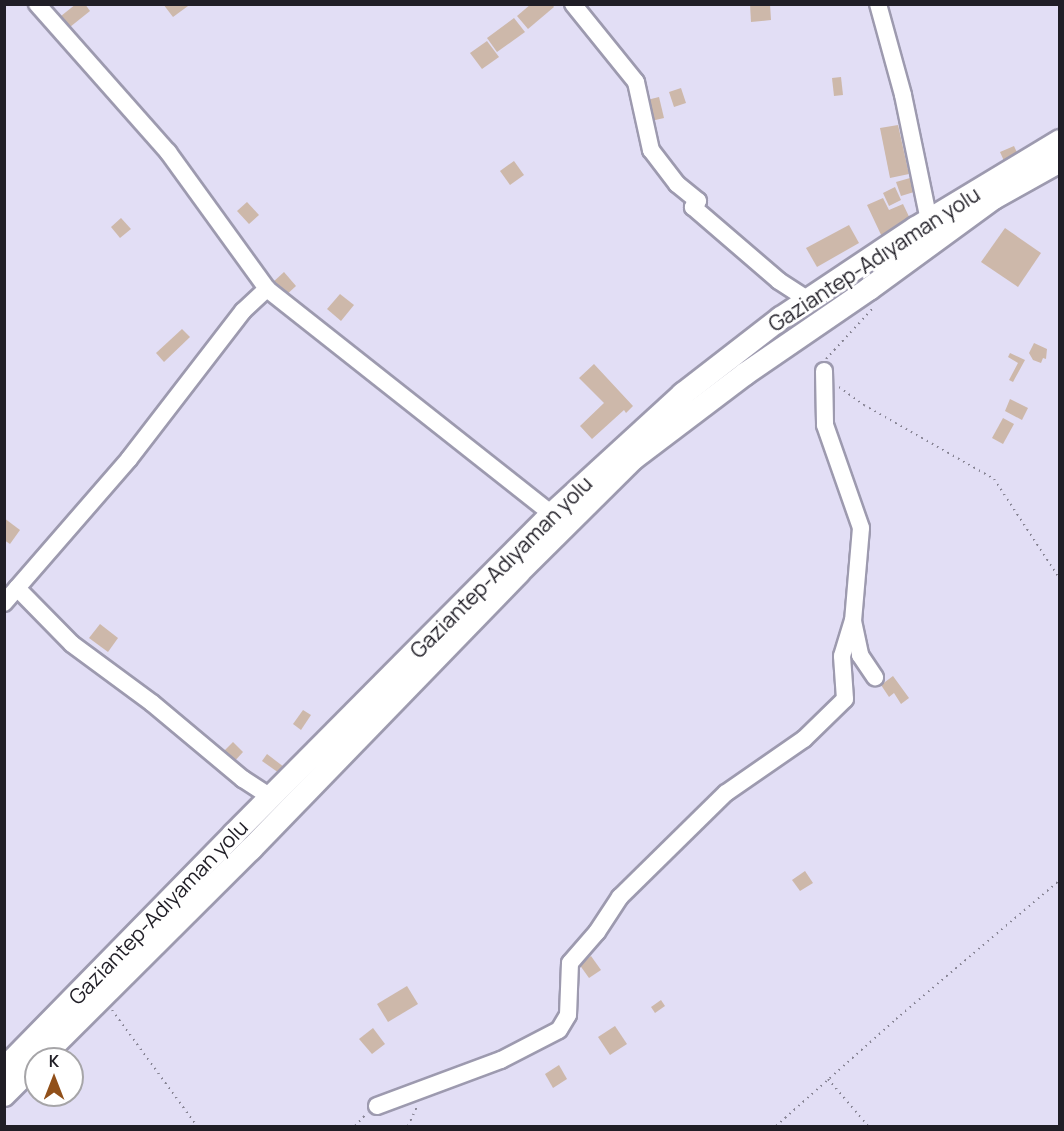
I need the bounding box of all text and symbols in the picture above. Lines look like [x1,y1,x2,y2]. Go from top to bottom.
street label: Gaziantep-Adıyaman yolu [764,181,984,337]
street label: Gaziantep-Adıyaman yolu [405,471,597,663]
street label: Gaziantep-Adıyaman yolu [63,814,253,1010]
north arrow [24,1047,84,1107]
text: K [49,1050,59,1072]

